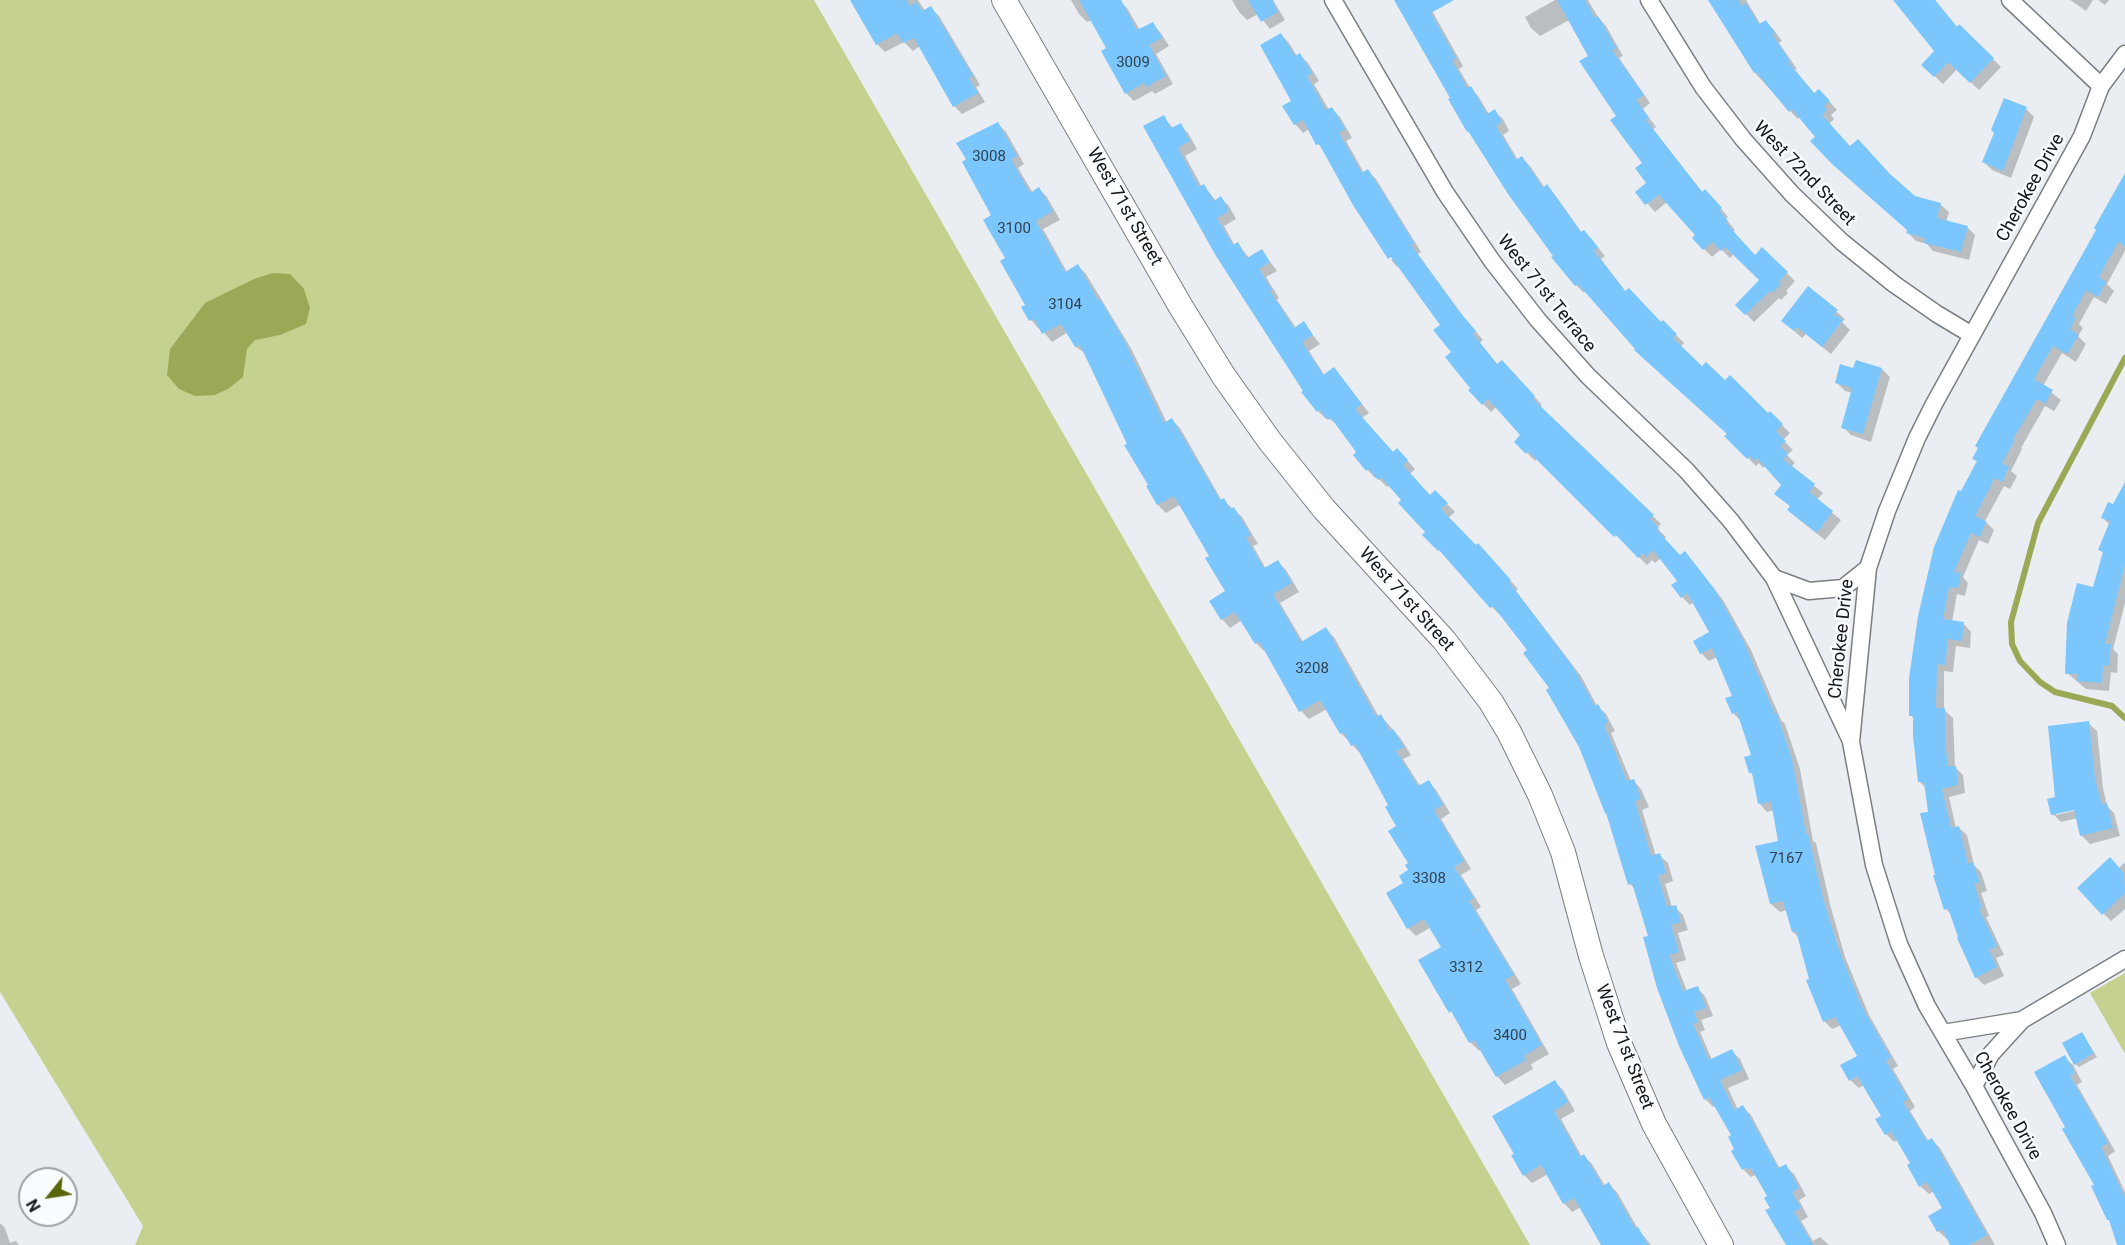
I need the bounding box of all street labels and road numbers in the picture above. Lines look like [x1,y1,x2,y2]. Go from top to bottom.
street label: West 72nd Street [1749,117,1859,231]
street label: Cherokee Drive [1992,130,2070,246]
street label: West 71st Street [1082,144,1166,270]
street label: West 71st Terrace [1492,231,1600,357]
street label: West 71st Street [1354,544,1458,656]
street label: Cherokee Drive [1825,578,1859,700]
street label: West 71st Street [1590,981,1658,1113]
street label: Cherokee Drive [1968,1048,2046,1164]

